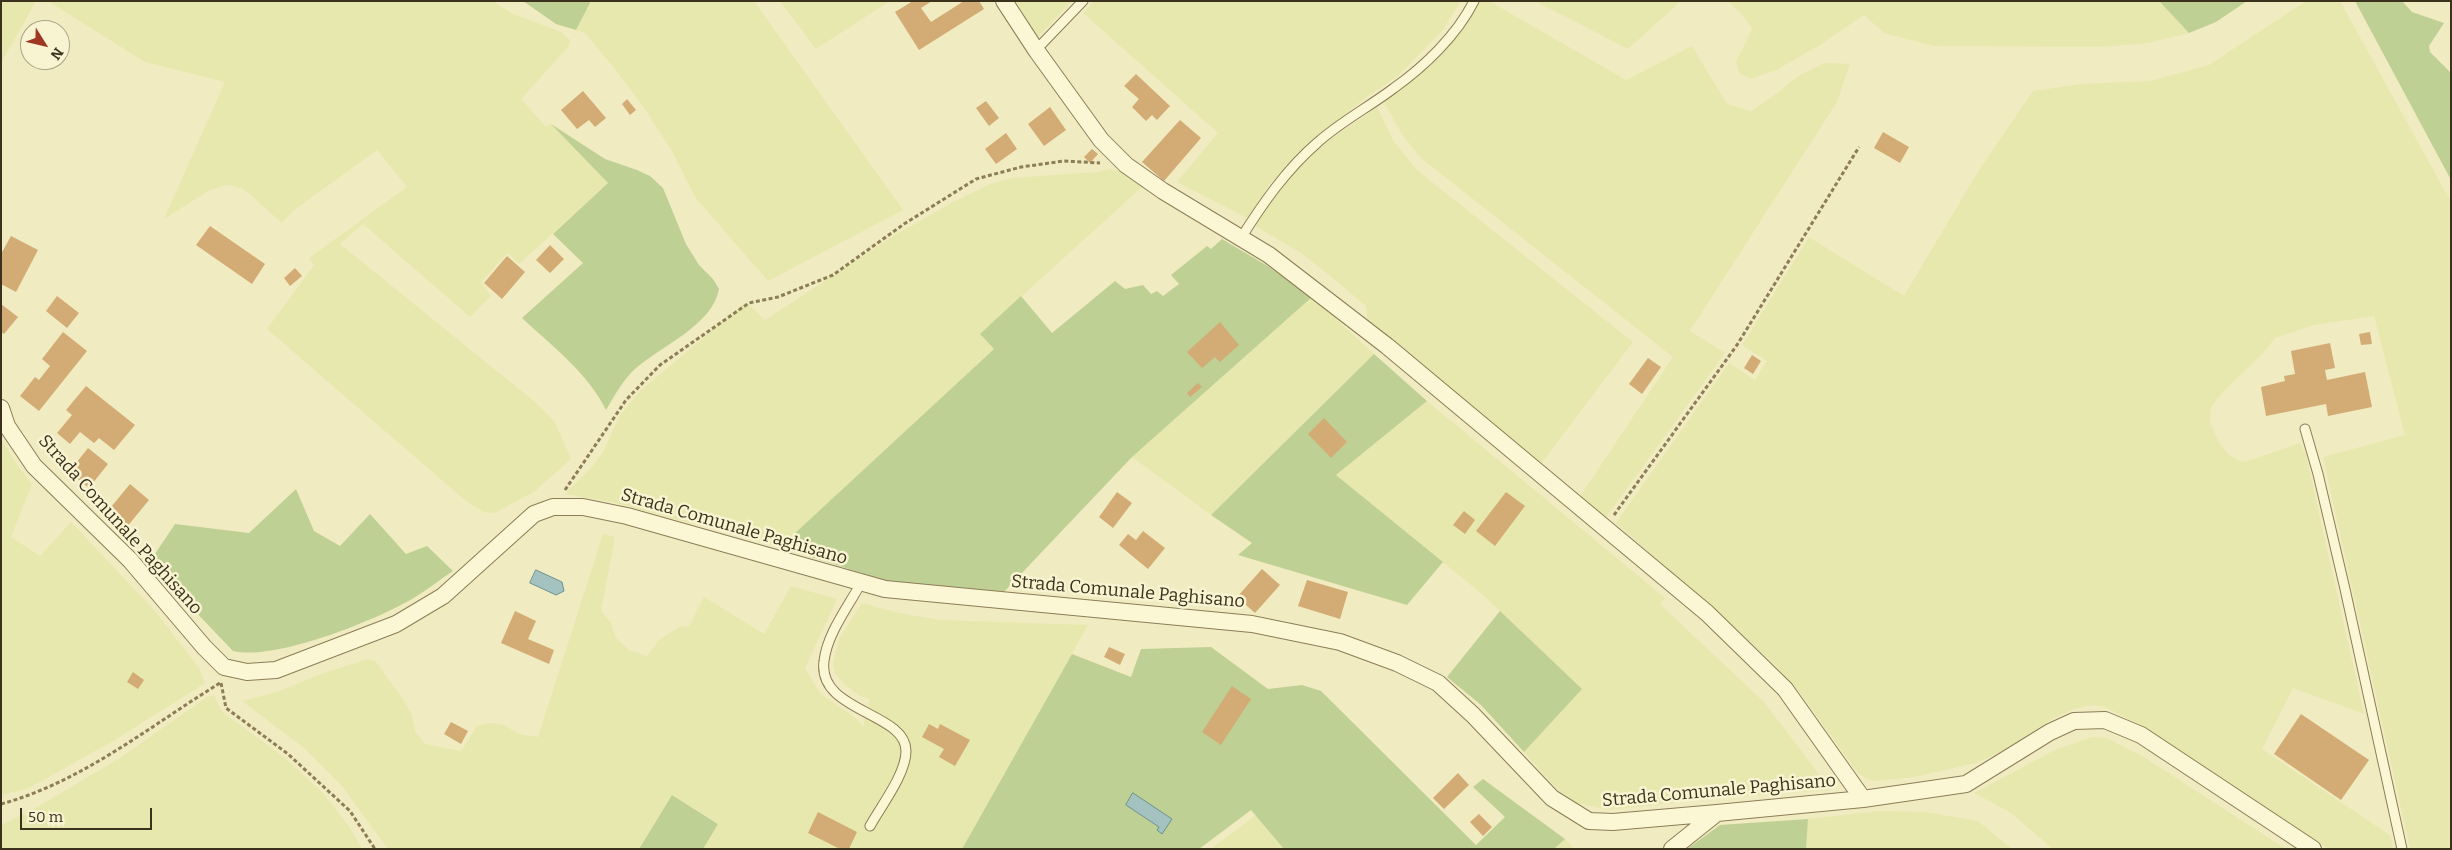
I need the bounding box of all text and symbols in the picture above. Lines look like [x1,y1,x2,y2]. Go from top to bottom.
north arrow [20,20,70,70]
text: N [47,44,67,63]
street label: Strada Comunale Paghisano [33,431,207,619]
street label: Strada Comunale Paghisano [618,484,850,570]
street label: Strada Comunale Paghisano [1010,571,1246,613]
street label: Strada Comunale Paghisano [1601,770,1837,812]
scale bar [22,798,155,830]
text: 50 m [28,808,63,826]

